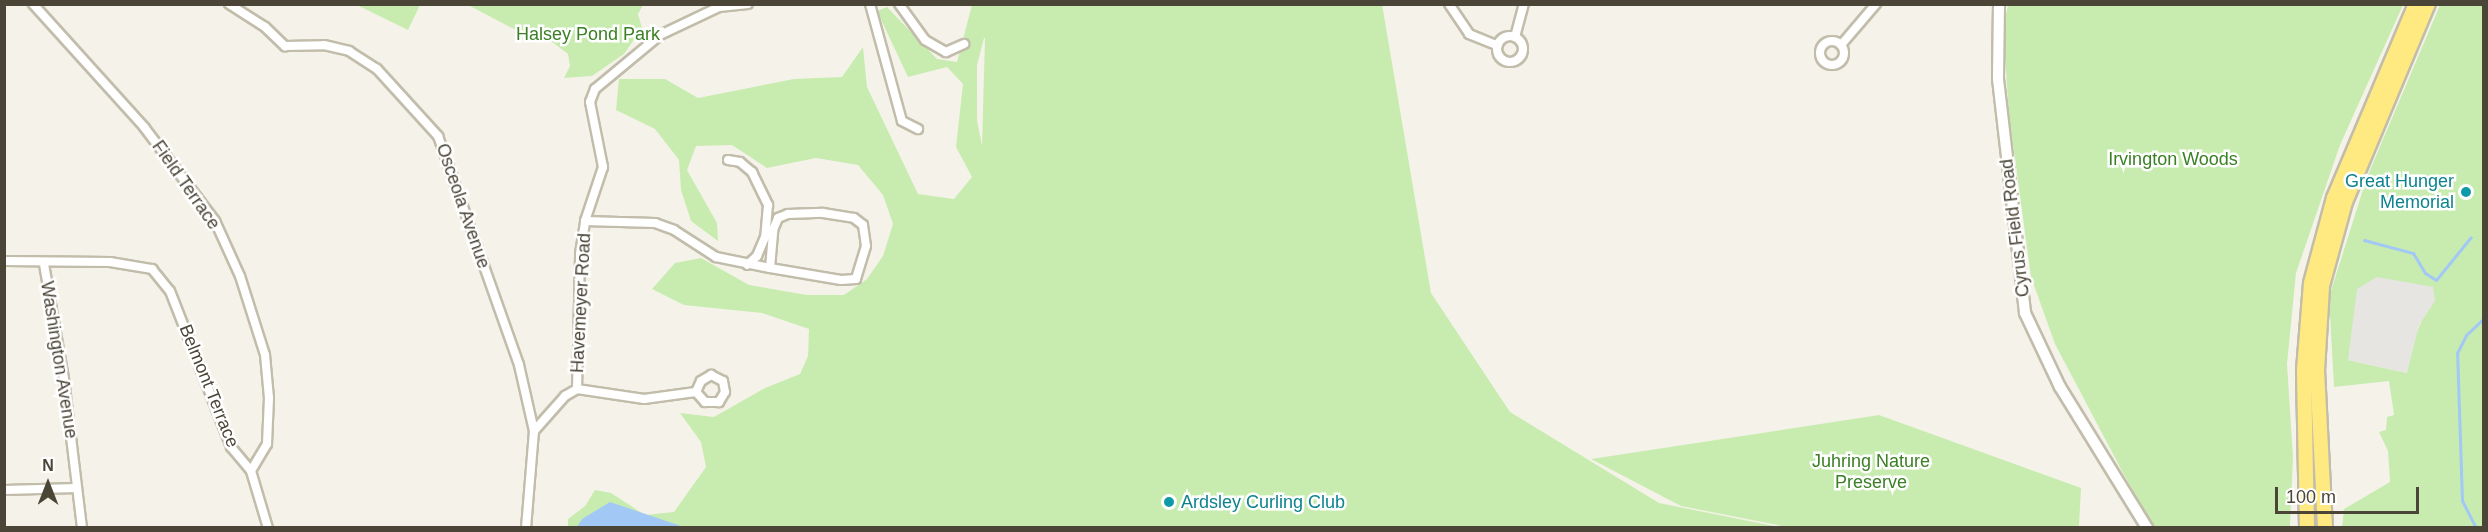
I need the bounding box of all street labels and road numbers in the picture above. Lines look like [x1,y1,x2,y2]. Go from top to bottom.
street label: Field Terrace [147,136,225,234]
street label: Osceola Avenue [431,140,495,272]
street label: Cyrus Field Road [1996,158,2034,298]
street label: Havemeyer Road [567,232,595,374]
street label: Washington Avenue [36,279,82,441]
street label: Belmont Terrace [174,321,244,451]

